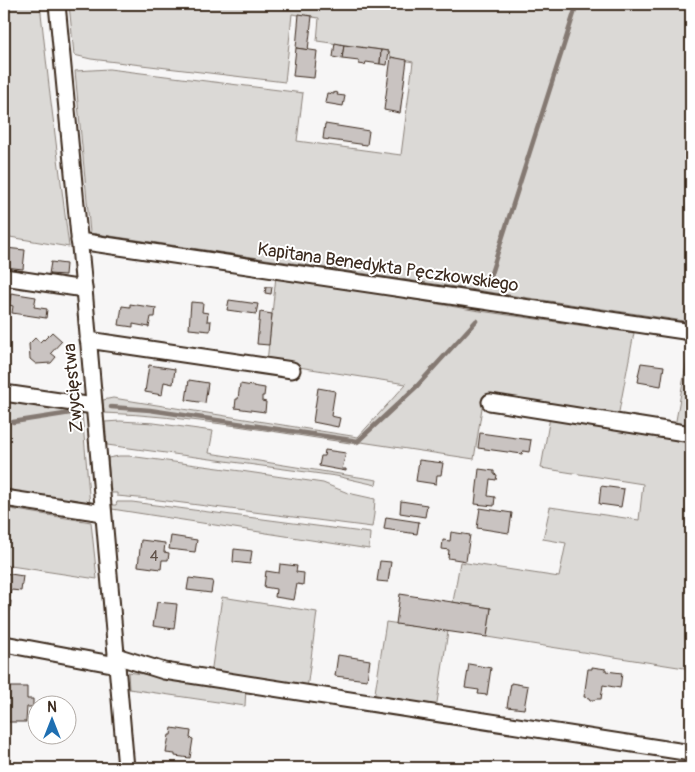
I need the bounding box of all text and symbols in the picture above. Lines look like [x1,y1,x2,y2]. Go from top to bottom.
street label: Kapitana Benedykta Pęczkowskiego [256,238,520,297]
street label: Zwycięstwa [58,342,89,433]
house number: 4 [150,547,159,566]
north arrow [28,694,78,744]
text: N [47,699,57,716]

